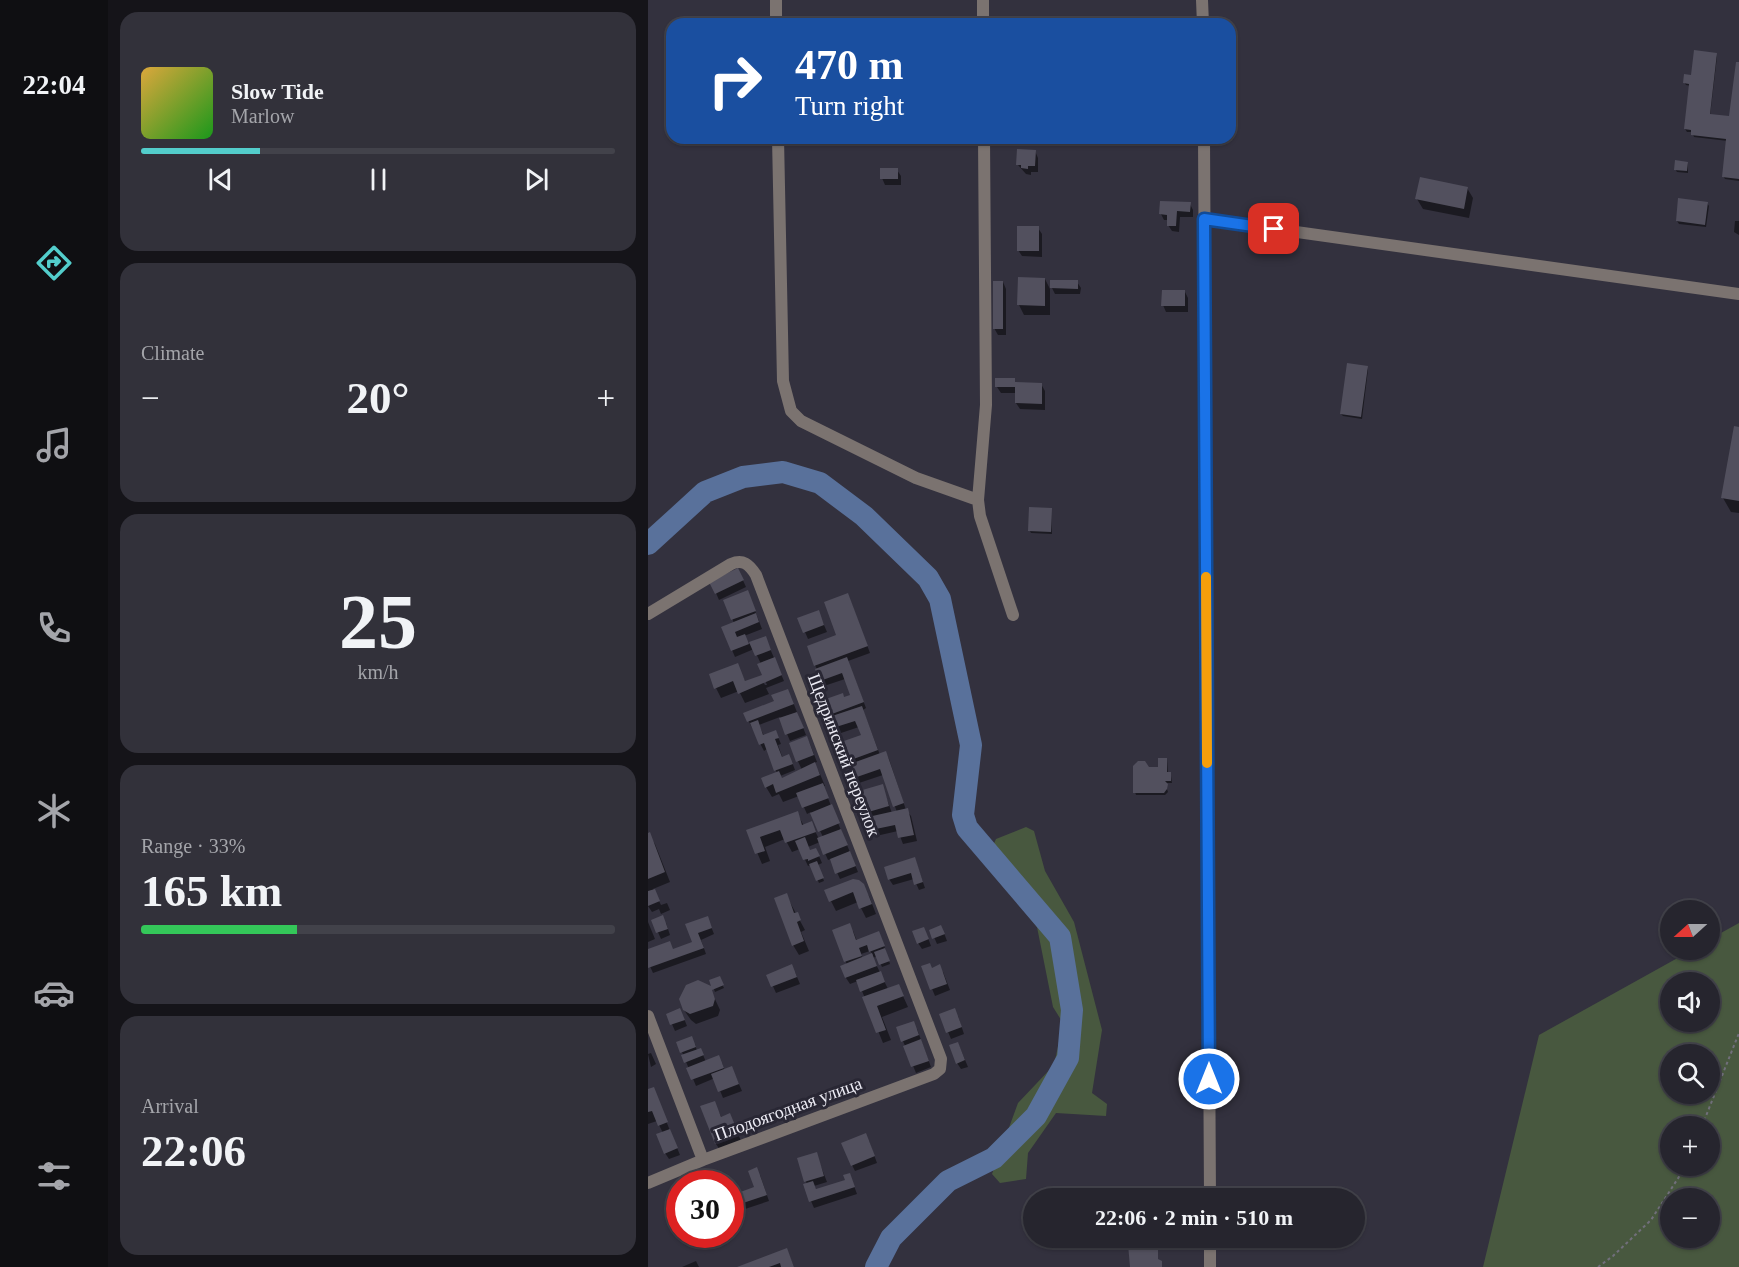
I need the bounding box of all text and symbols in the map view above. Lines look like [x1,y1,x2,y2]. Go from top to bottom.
icon: right [696,42,774,120]
text: 470 m [795,42,904,88]
text: 22:04 [23,70,86,100]
text: Slow Tide [231,79,324,104]
text: Turn right [795,91,904,121]
text: Marlow [231,105,294,127]
icon: previous [204,163,237,196]
icon: pause [362,163,395,196]
icon: next [520,163,553,196]
pin [1248,203,1299,254]
icon: arrive [1257,212,1290,245]
icon: directions [33,242,75,284]
text: Climate [141,342,204,364]
text: 20° [347,373,410,423]
text: − [141,380,160,416]
text: + [596,380,615,416]
icon: music [33,424,75,466]
text: 25 [339,578,417,665]
icon: phone [33,607,75,649]
text: km/h [357,661,399,683]
street label: Щедринский переулок [804,671,884,840]
icon: climate [33,790,75,832]
text: Range · 33% [141,835,245,857]
text: 165 km [141,866,282,916]
north arrow [1660,900,1720,960]
map controls [1660,900,1720,1248]
icon: car [33,972,75,1014]
button: sound [1660,972,1720,1032]
button: search [1660,1044,1720,1104]
position arrow [1177,1047,1241,1111]
street label: Плодоягодная улица [711,1073,865,1145]
text: Arrival [141,1095,199,1117]
button: + [1660,1116,1720,1176]
text: 22:06 [141,1126,246,1176]
icon: filters [33,1155,75,1197]
speed limit sign: 30 [666,1170,744,1248]
button: − [1660,1188,1720,1248]
text: 22:06 · 2 min · 510 m [1095,1205,1293,1230]

